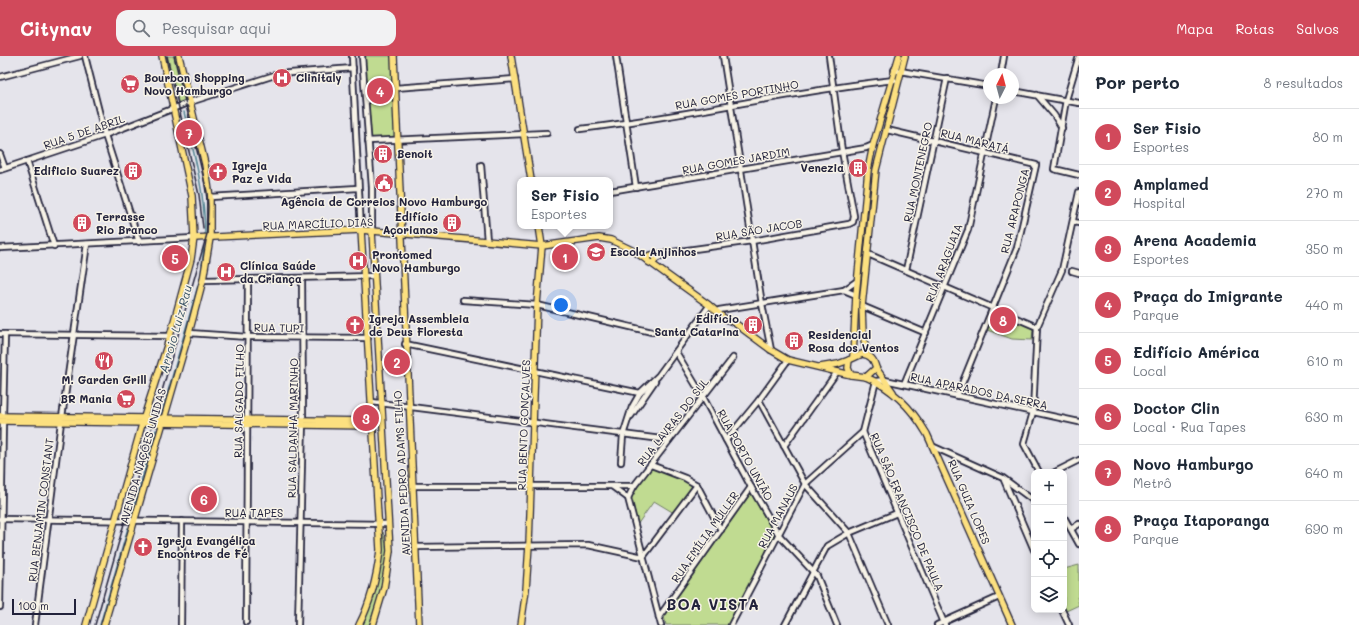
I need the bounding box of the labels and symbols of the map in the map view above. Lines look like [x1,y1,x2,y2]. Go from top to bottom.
hospital icon: Clinitaly [271,67,293,89]
north arrow [983,68,1019,104]
place label: Bourbon Shopping Novo Hamburgo [144,70,245,98]
place label: Clinitaly [296,70,341,85]
supermarket icon: Bourbon Shopping Novo Hamburgo [119,73,141,95]
pin: 4 [367,76,393,106]
street label: RUA GOMES PORTINHO [674,76,800,113]
street label: RUA 5 DE ABRIL [41,111,127,152]
pin: 7 [176,118,202,148]
street label: RUA MONTENEGRO [900,120,935,223]
street label: RUA MARATÁ [939,125,1011,156]
building icon: Benoit [372,143,394,165]
street label: RUA GOMES JARDIM [681,144,791,177]
place label: Benoit [397,146,433,161]
building icon: Venezia [847,157,869,179]
place label: Igreja Paz e Vida [232,158,292,186]
building icon: Edificio Suarez [122,160,144,182]
place label: Venezia [801,160,844,175]
church icon: Igreja Paz e Vida [207,161,229,183]
place label: Edificio Suarez [33,163,119,178]
street label: RUA ARAPONGA [997,167,1032,255]
public building icon: Agência de Correios Novo Hamburgo [373,172,395,194]
place label: Agência de Correios Novo Hamburgo [281,194,488,209]
place label: Terrasse Rio Branco [96,209,158,237]
place label: Edifício Açorianos [383,209,438,237]
building icon: Terrasse Rio Branco [71,212,93,234]
building icon: Edifício Açorianos [441,212,463,234]
street label: RUA MARCÍLIO DIAS [262,214,374,233]
street label: RUA SÃO JACOB [715,215,803,244]
street label: RUA ARAGUAIA [922,221,965,304]
school or university icon: Escola Anjinhos [585,241,607,263]
pin: 1 [552,242,578,272]
pin: 5 [162,243,188,273]
place label: Escola Anjinhos [610,244,697,259]
place label: Prontomed Novo Hamburgo [372,247,461,275]
hospital icon: Prontomed Novo Hamburgo [347,250,369,272]
place label: Clínica Saúde da Criança [240,258,316,286]
hospital icon: Clínica Saúde da Criança [215,261,237,283]
water label: Arroio Luiz Rau [155,283,195,375]
your location [551,295,571,315]
pin: 8 [990,305,1016,335]
place label: Igreja Assembleia de Deus Floresta [369,311,470,339]
place label: Edifício Santa Catarina [654,311,739,339]
church icon: Igreja Assembleia de Deus Floresta [344,314,366,336]
building icon: Edifício Santa Catarina [742,314,764,336]
street label: RUA TUPI [254,320,305,335]
place label: Residencial Rosa dos Ventos [808,327,899,355]
building icon: Residencial Rosa dos Ventos [783,330,805,352]
street label: RUA SALGADO FILHO [230,344,247,458]
pin: 2 [384,347,410,377]
restaurant icon: M. Garden Grill [93,350,115,372]
street label: RUA SALDANHA MARINHO [284,357,301,498]
street label: RUA BENTO GONÇALVES [514,359,533,491]
street label: RUA APARADOS DA SERRA [909,369,1049,412]
place label: M. Garden Grill [62,372,146,387]
street label: RUA LAVRAS DO SUL [634,374,712,469]
street label: AVENIDA NAÇÕES UNIDAS [116,386,169,525]
supermarket icon: BR Mania [115,388,137,410]
street label: AVENIDA PEDRO ADAMS FILHO [390,390,413,556]
place label: BR Mania [61,391,112,406]
pin: 3 [353,403,379,433]
street label: RUA PORTO UNIÃO [714,406,777,503]
street label: RUA SÃO FRANCISCO DE PAULA [867,430,948,593]
street label: RUA BENJAMIN CONSTANT [24,437,57,583]
street label: RUA GUIA LOPES [945,457,994,546]
street label: RUA MANAUS [754,481,801,551]
pin: 6 [191,484,217,514]
street label: RUA EMÍLIA MULLER [667,488,742,585]
street label: RUA TAPES [225,505,283,520]
place label: Igreja Evangélica Encontros de Fé [157,533,256,561]
church icon: Igreja Evangélica Encontros de Fé [132,536,154,558]
district label: BOA VISTA [666,594,760,614]
scale bar [12,597,76,616]

